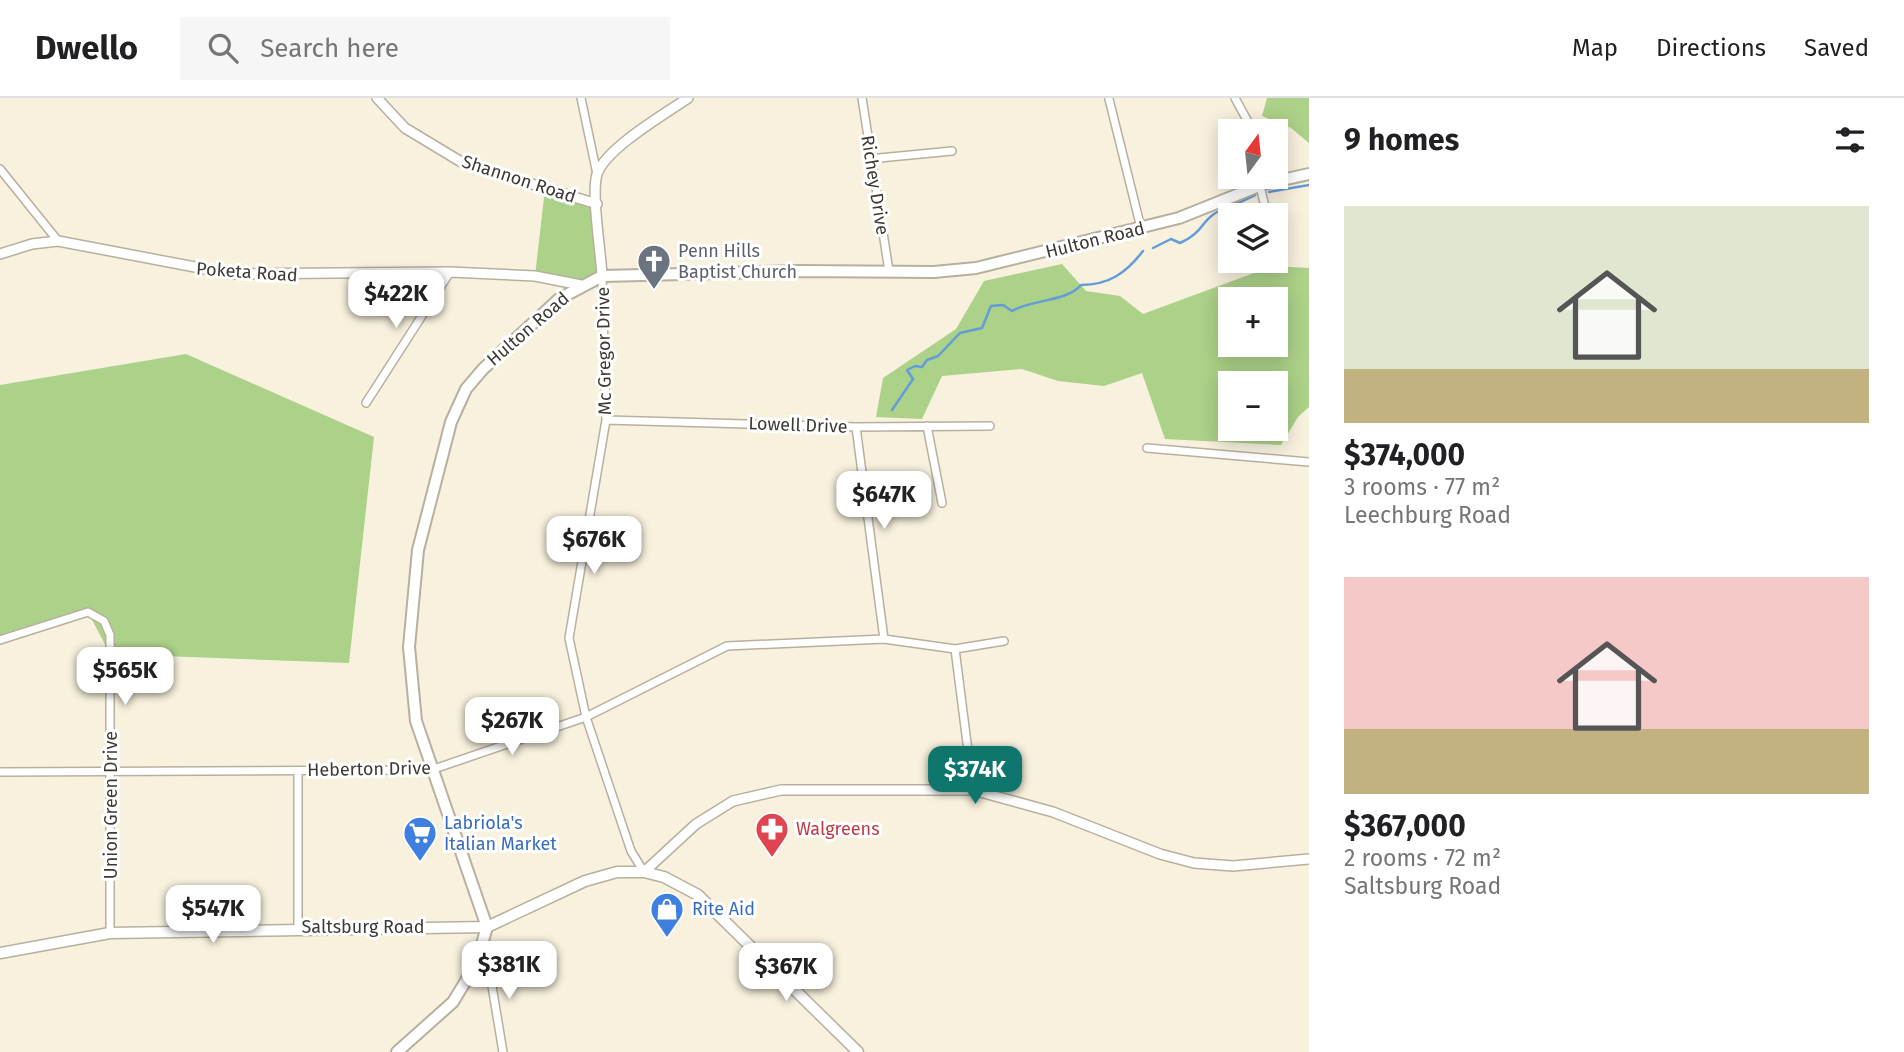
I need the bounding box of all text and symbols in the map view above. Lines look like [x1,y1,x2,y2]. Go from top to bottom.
search box [180,17,670,80]
text: Dwello [35,28,138,68]
icon: search [204,29,242,67]
text: Search here [260,33,399,64]
text: Map [1572,34,1618,62]
text: Directions [1656,34,1766,62]
text: Saved [1804,34,1869,62]
north arrow [1218,119,1288,189]
map controls [1218,119,1288,441]
icon: filters [1831,121,1869,159]
text: 9 homes [1344,122,1459,158]
street label: Richey Drive [856,134,894,236]
street label: Shannon Road [459,150,579,208]
button: layers [1218,203,1288,273]
street label: Hulton Road [1043,217,1147,263]
place label: Penn Hills Baptist Church [678,240,797,283]
church icon: Penn Hills Baptist Church [635,242,673,291]
icon: home [1544,252,1670,378]
street label: Poketa Road [195,257,299,287]
pin: $422K [347,271,445,330]
text: $422K [364,279,428,307]
street label: Hulton Road [482,287,574,371]
street label: Mc Gregor Drive [592,287,616,415]
button: + [1218,287,1288,357]
button: − [1218,371,1288,441]
street label: Lowell Drive [748,412,848,438]
text: $374,000 [1344,437,1465,473]
pin: $647K [835,472,933,531]
text: 3 rooms · 77 m² [1344,473,1500,501]
text: $647K [852,480,916,508]
text: Leechburg Road [1344,501,1511,529]
pin: $676K [545,517,643,576]
text: $676K [563,525,625,553]
icon: home [1544,623,1670,749]
pin: $565K [76,648,174,707]
text: $565K [93,656,157,684]
pin: $267K [463,698,561,757]
text: $267K [481,706,543,734]
street label: Union Green Drive [100,731,122,879]
pin: $374K [926,746,1024,806]
text: $374K [944,755,1006,783]
street label: Heberton Drive [307,757,431,781]
text: $367,000 [1344,808,1466,844]
pharmacy icon: Walgreens [753,810,791,859]
place label: Labriola's Italian Market [444,812,557,855]
supermarket icon: Labriola's Italian Market [401,814,439,863]
place label: Walgreens [796,818,880,840]
text: 2 rooms · 72 m² [1344,844,1501,872]
text: Saltsburg Road [1344,872,1501,900]
pin: $547K [164,886,262,945]
shop icon: Rite Aid [648,890,686,939]
text: $547K [182,894,244,922]
place label: Rite Aid [692,898,755,920]
street label: Saltsburg Road [301,916,425,938]
pin: $381K [460,942,558,1001]
pin: $367K [737,944,835,1003]
text: $381K [478,950,540,978]
text: $367K [755,952,817,980]

